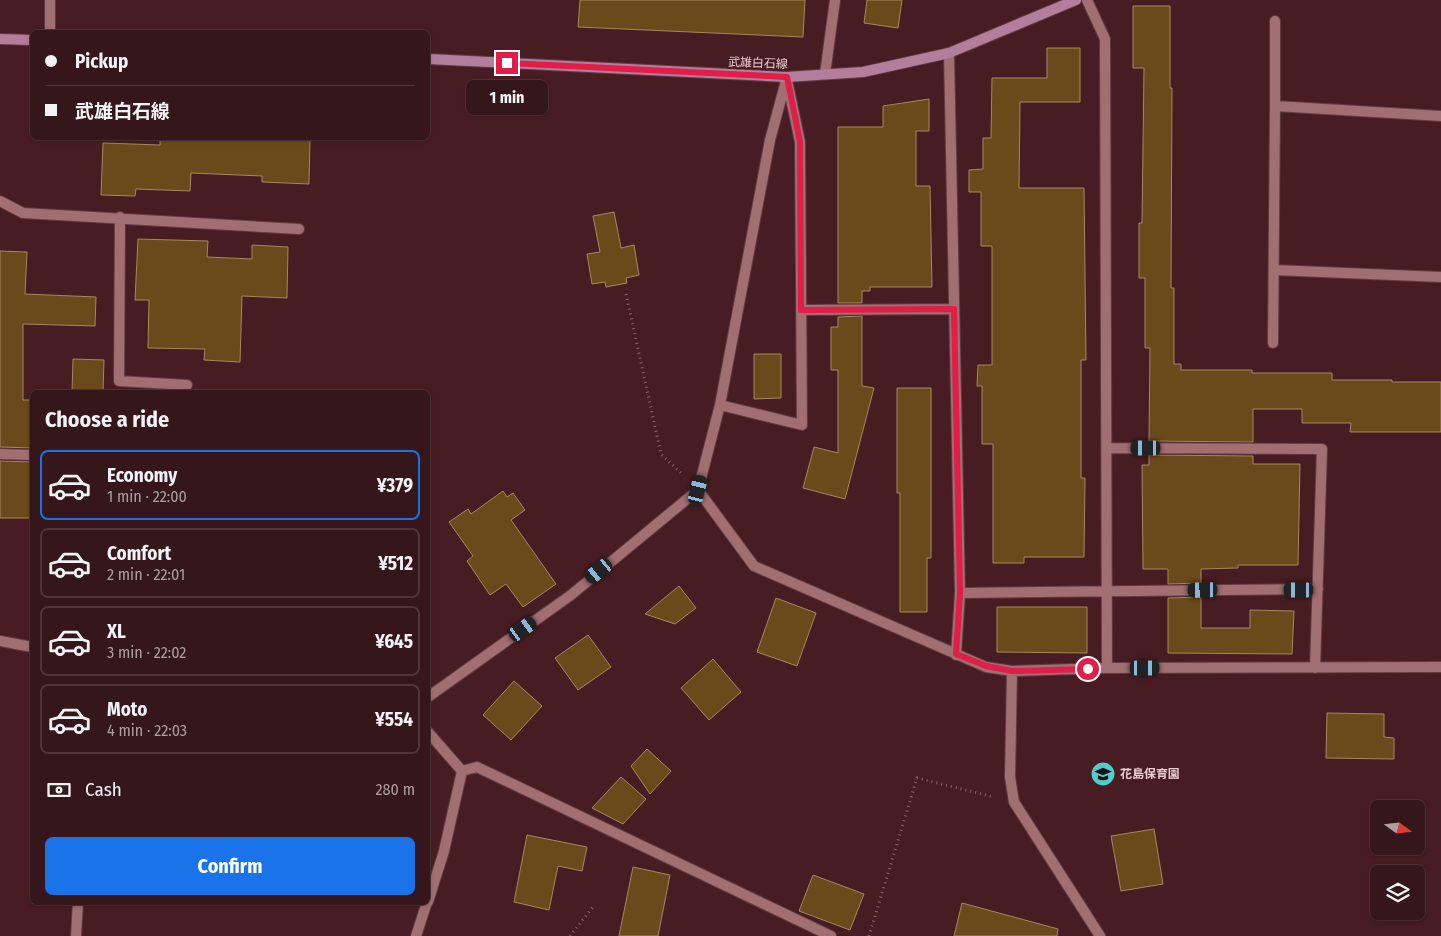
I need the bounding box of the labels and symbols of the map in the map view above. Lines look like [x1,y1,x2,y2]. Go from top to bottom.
route end [496,52,518,74]
street label: 武雄白石線 [728,55,788,71]
callout: 1 min [466,80,548,116]
car [1131,441,1161,456]
car [687,474,708,506]
car [582,556,615,586]
car [1187,582,1218,598]
car [1284,583,1314,598]
car [506,614,539,644]
route start [1077,658,1099,680]
car [1130,661,1160,676]
school or university icon: 花島保育園 [1090,761,1116,787]
place label: 花島保育園 [1120,767,1180,781]
north arrow [1370,800,1425,855]

